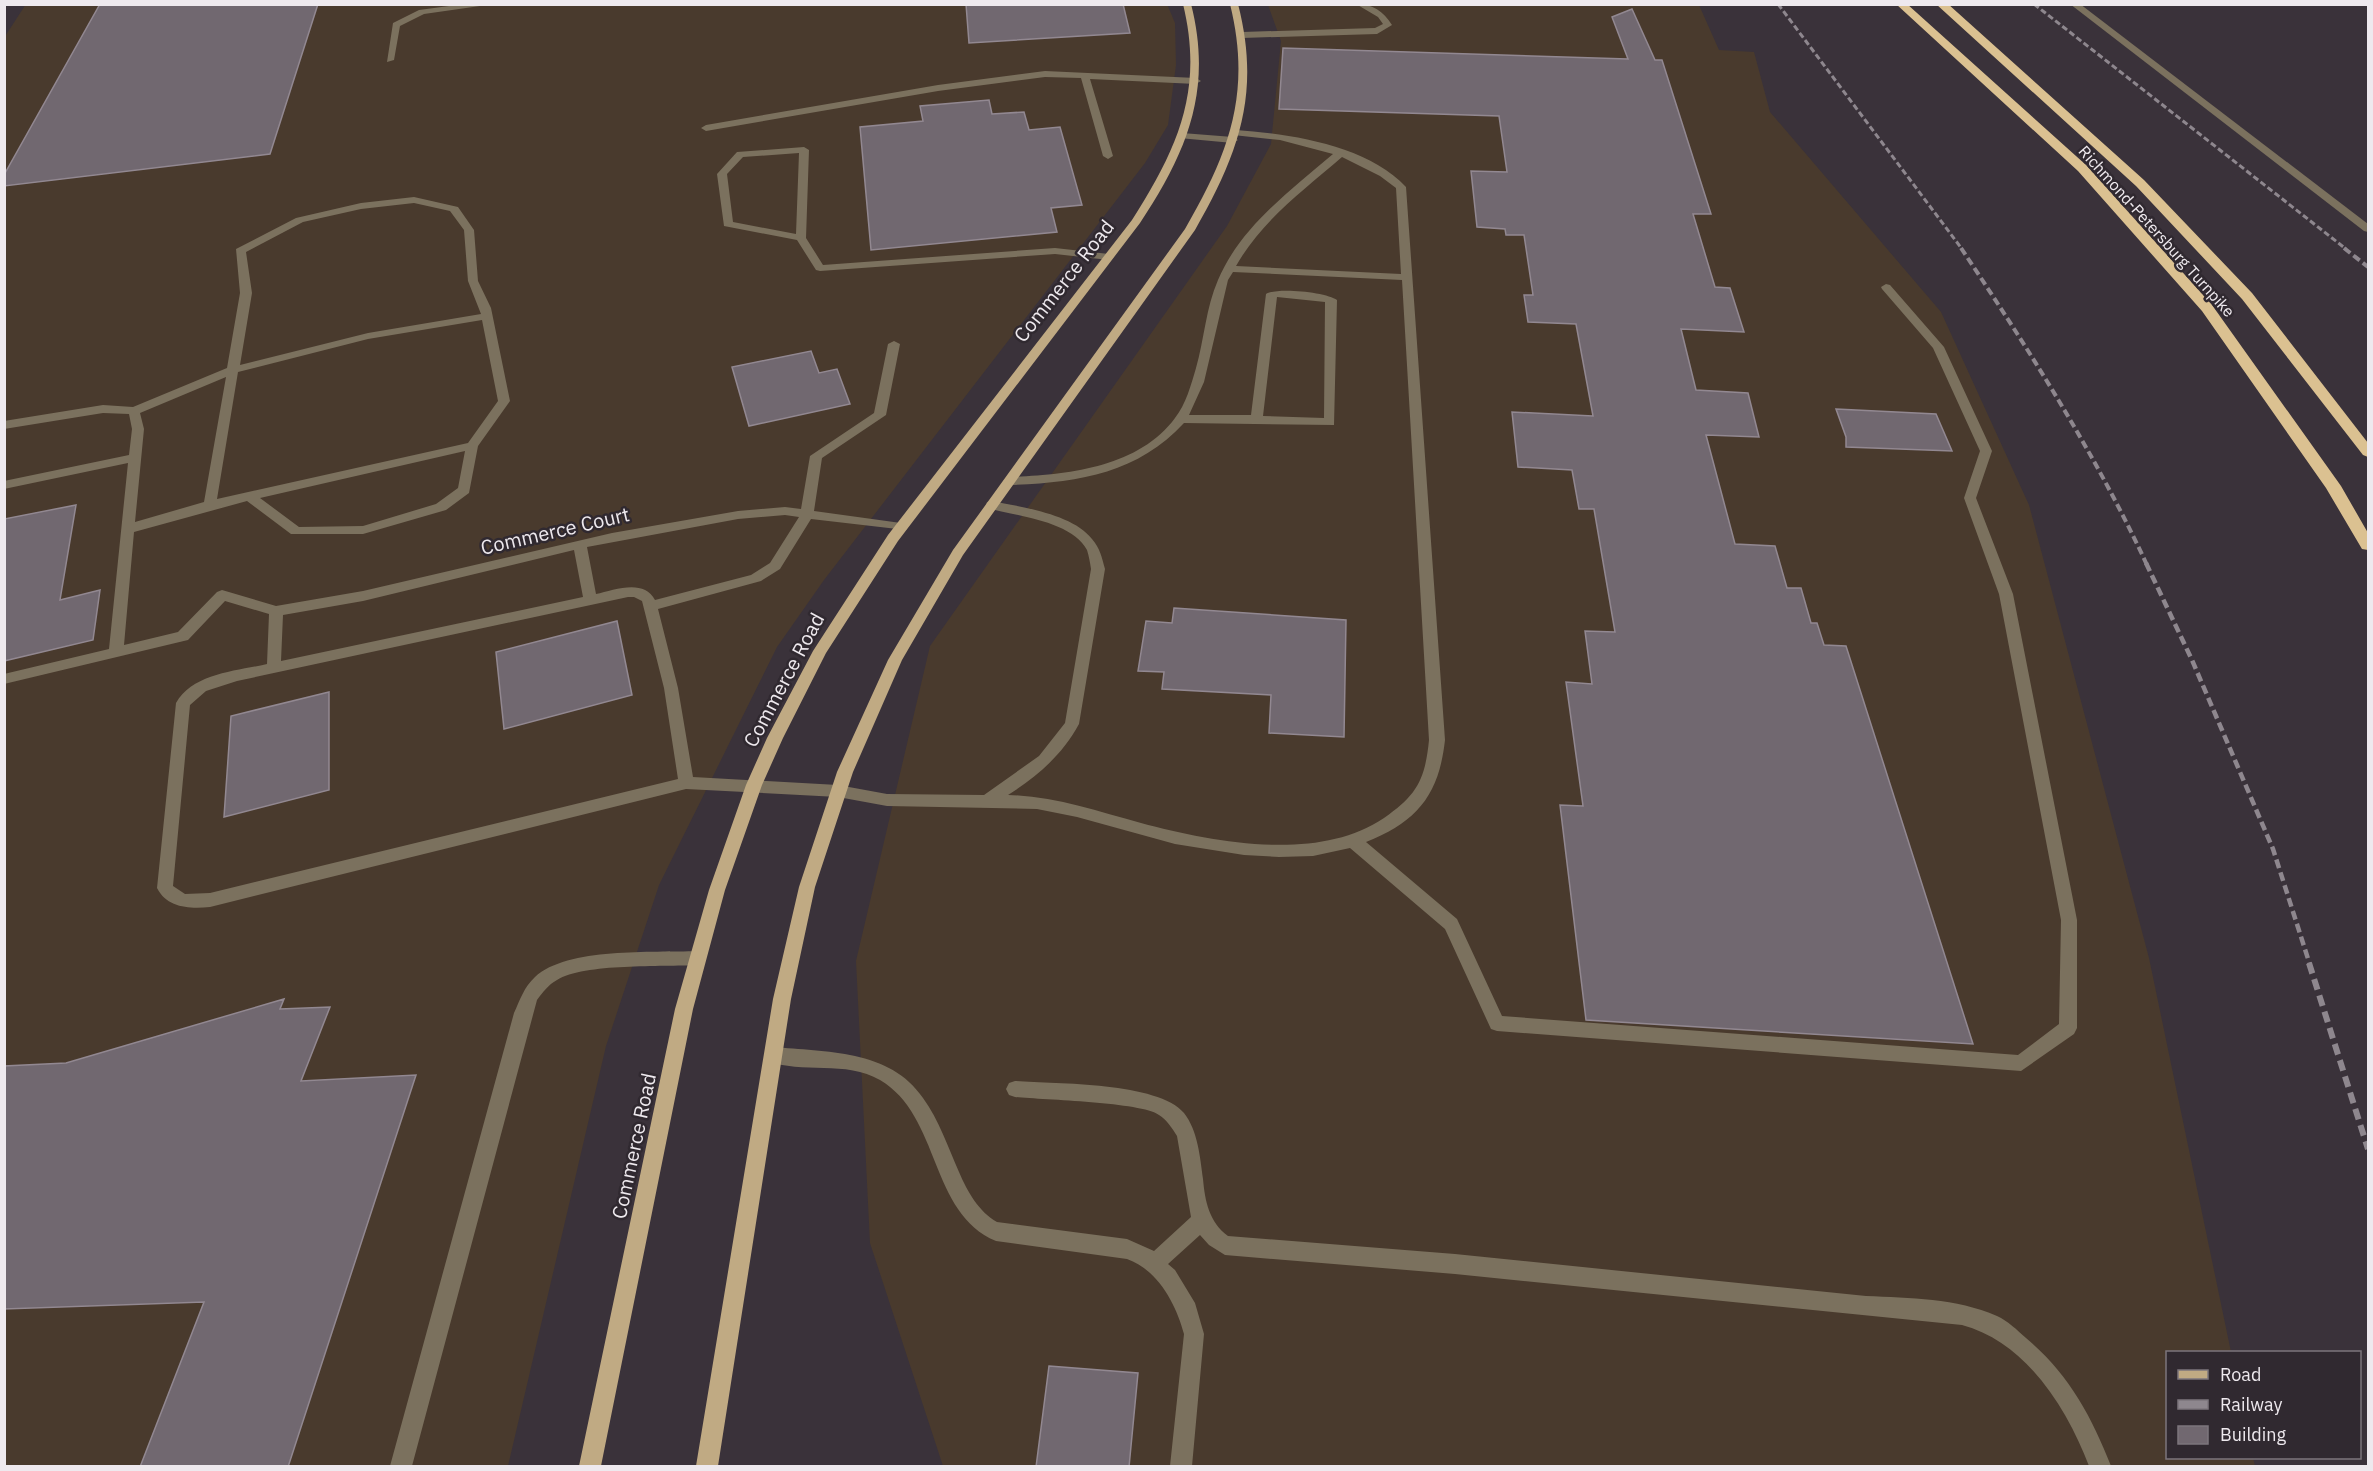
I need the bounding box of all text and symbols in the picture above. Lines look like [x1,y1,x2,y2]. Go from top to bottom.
street label: Richmond-Petersburg Turnpike [2075,141,2239,321]
street label: Commerce Road [1007,214,1120,347]
street label: Commerce Court [478,500,632,561]
street label: Commerce Road [737,608,830,752]
street label: Commerce Road [605,1071,662,1221]
legend [2166,1351,2361,1459]
text: Road [2220,1363,2261,1386]
text: Railway [2220,1393,2282,1416]
text: Building [2220,1423,2287,1446]

